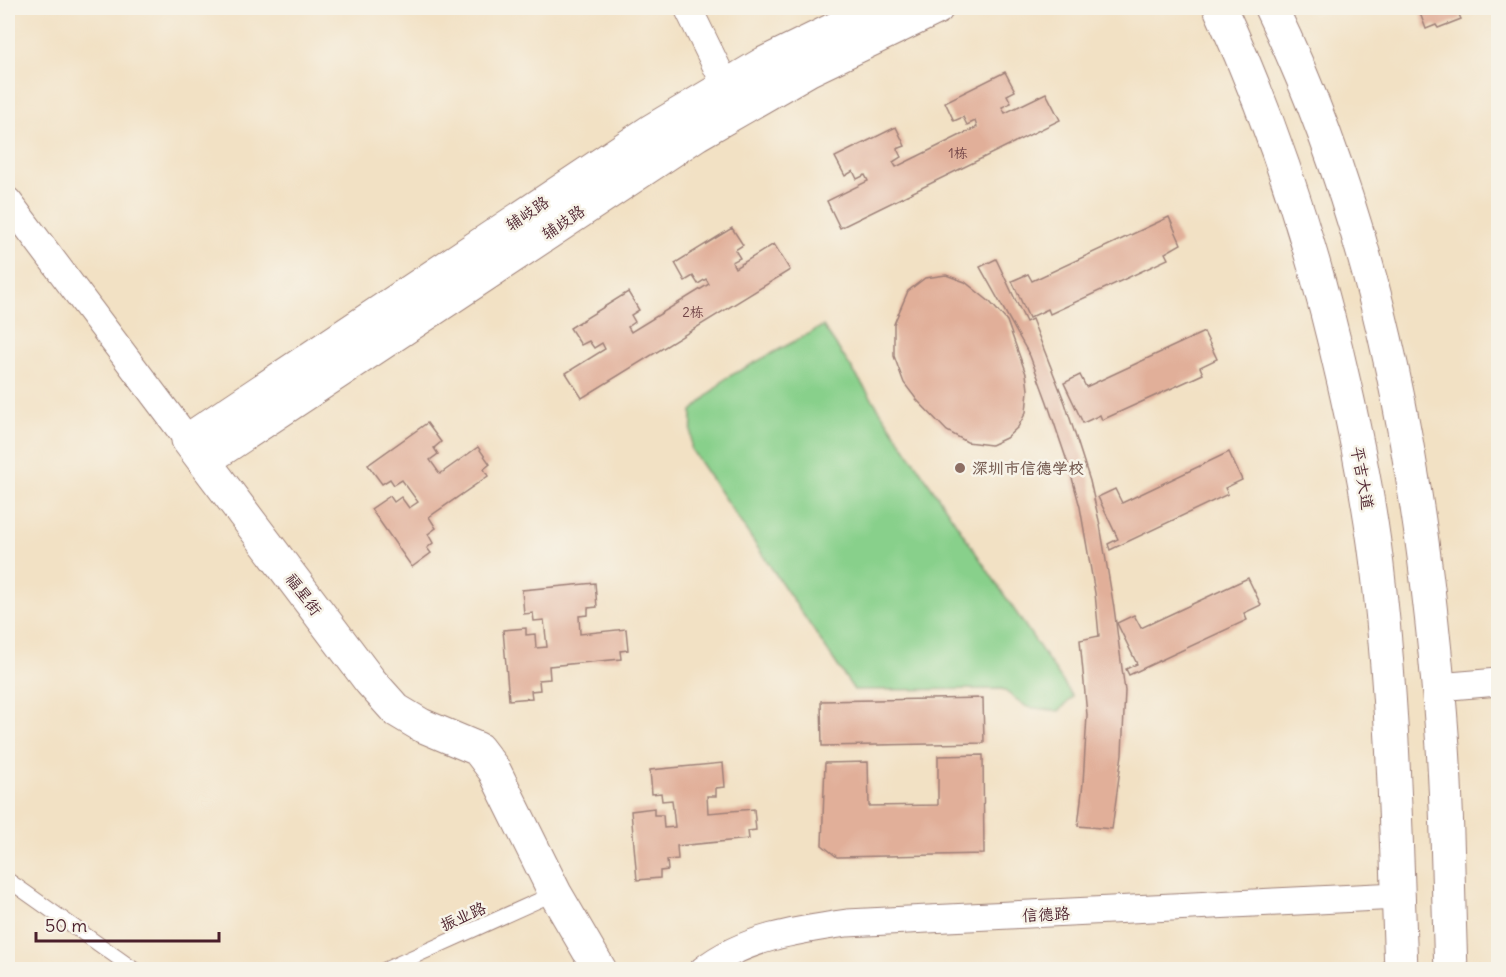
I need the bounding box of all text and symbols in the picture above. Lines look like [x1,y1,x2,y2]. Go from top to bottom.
house number: 1栋 [948,144,968,162]
street label: 辅岐路 [502,191,552,235]
street label: 辅歧路 [538,200,588,244]
house number: 2栋 [682,303,704,321]
street label: 平吉大道 [1348,445,1378,511]
place label: 深圳市信德学校 [972,458,1084,478]
marker: 深圳市信德学校 [953,461,967,475]
street label: 福星街 [282,569,326,619]
street label: 振业路 [437,897,489,935]
street label: 信德路 [1022,903,1070,925]
scale bar [36,905,219,943]
text: 50 m [45,914,87,937]

